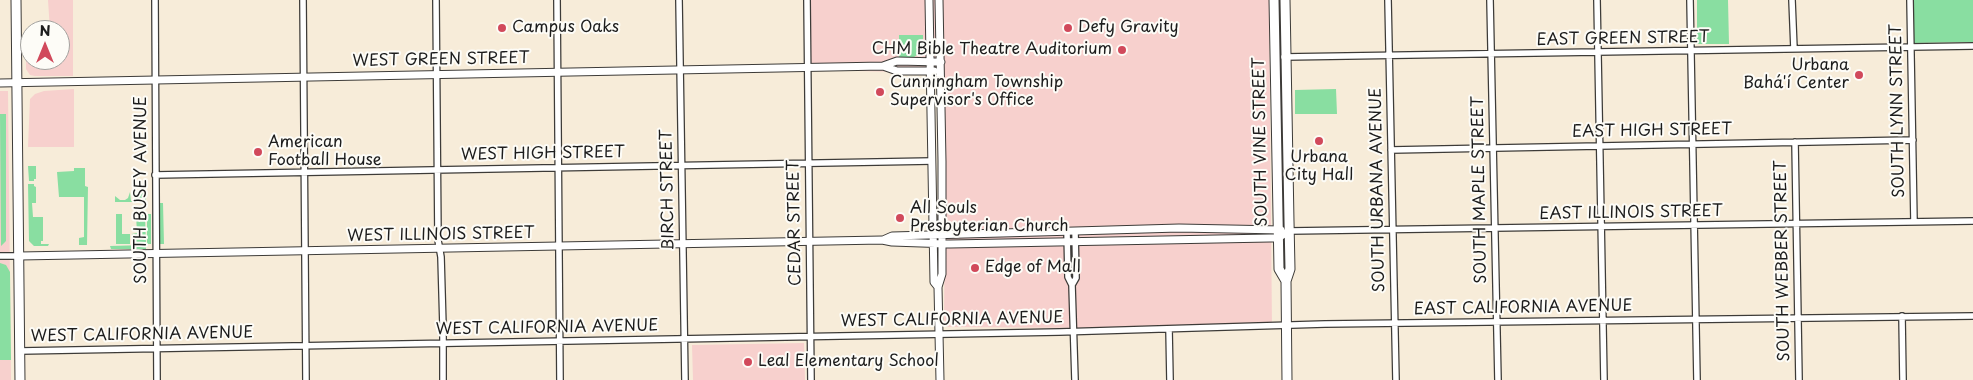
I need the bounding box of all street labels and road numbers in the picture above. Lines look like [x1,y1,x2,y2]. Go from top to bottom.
street label: SOUTH LYNN STREET [1887,24,1909,198]
street label: EAST GREEN STREET [1536,28,1710,50]
street label: WEST GREEN STREET [352,49,530,71]
street label: SOUTH VINE STREET [1250,57,1272,227]
street label: SOUTH URBANA AVENUE [1367,88,1389,292]
street label: SOUTH BUSEY AVENUE [132,96,152,284]
street label: SOUTH MAPLE STREET [1469,96,1491,284]
street label: EAST HIGH STREET [1572,120,1732,142]
street label: BIRCH STREET [657,129,679,251]
street label: WEST HIGH STREET [461,143,625,165]
street label: CEDAR STREET [784,160,806,286]
street label: SOUTH WEBBER STREET [1772,160,1794,362]
street label: EAST ILLINOIS STREET [1539,202,1723,224]
street label: WEST ILLINOIS STREET [347,224,535,246]
street label: EAST CALIFORNIA AVENUE [1413,296,1633,320]
street label: WEST CALIFORNIA AVENUE [841,308,1063,332]
street label: WEST CALIFORNIA AVENUE [436,316,658,340]
street label: WEST CALIFORNIA AVENUE [31,323,253,347]

